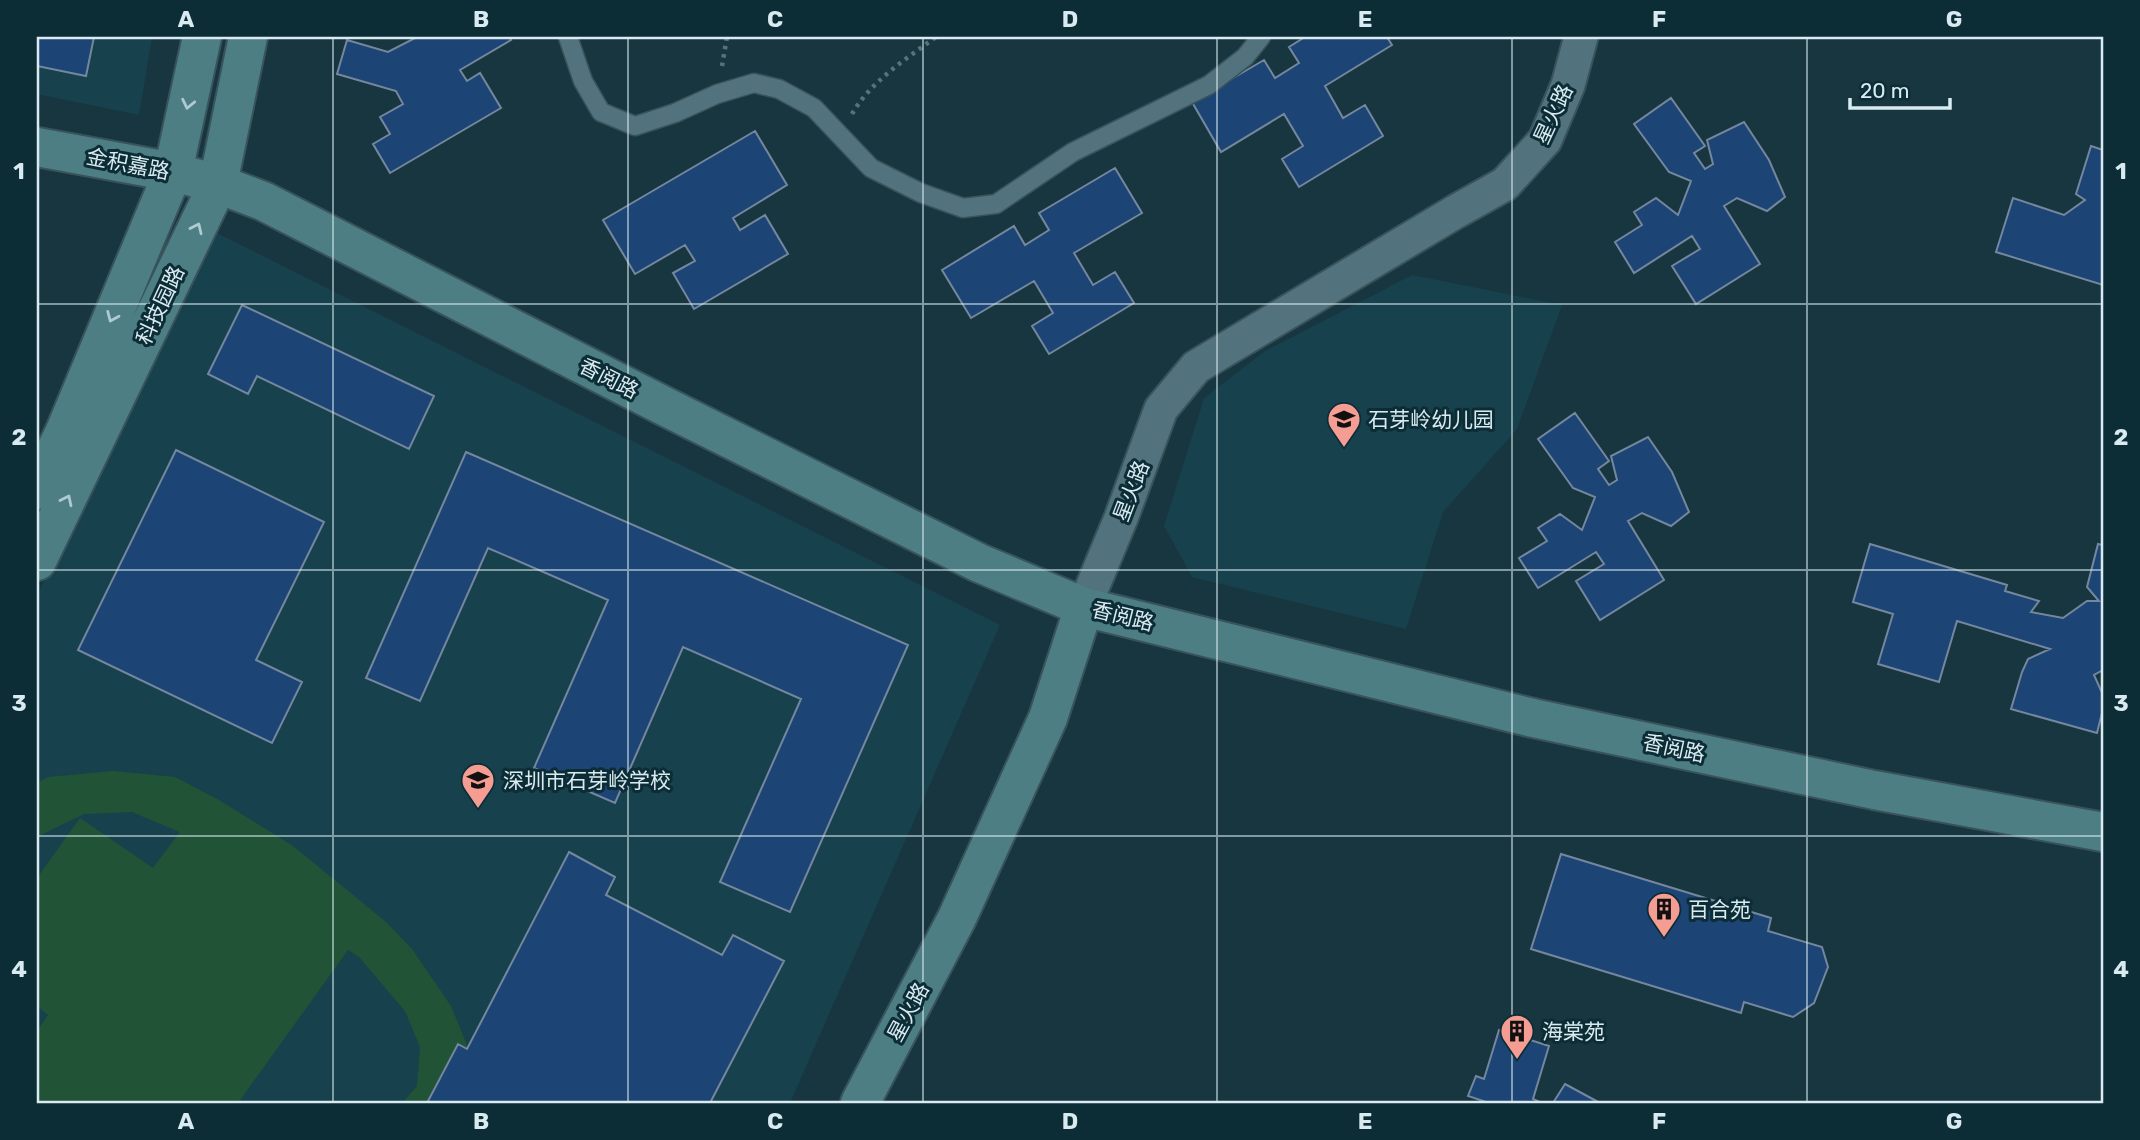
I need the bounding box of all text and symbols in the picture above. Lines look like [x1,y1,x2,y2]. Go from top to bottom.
text: A [178,5,195,33]
text: B [473,5,489,33]
text: C [767,5,783,33]
text: D [1062,5,1078,33]
text: E [1358,5,1372,33]
text: F [1652,5,1666,33]
text: G [1946,5,1962,33]
scale bar [1850,66,1949,110]
text: 20 m [1860,78,1909,103]
street label: 星火路 [1528,80,1578,148]
one-way arrow [181,98,196,110]
street label: 金积嘉路 [84,144,172,184]
text: 1 [13,157,25,185]
text: 1 [2115,157,2127,185]
one-way arrow [189,223,203,235]
street label: 科技园路 [131,262,189,348]
one-way arrow [107,311,121,323]
street label: 香阅路 [575,353,643,403]
school or university icon: 石芽岭幼儿园 [1325,400,1363,449]
place label: 石芽岭幼儿园 [1368,407,1494,432]
text: 2 [12,423,26,451]
text: 2 [2114,423,2128,451]
street label: 星火路 [1108,457,1154,525]
one-way arrow [59,495,73,507]
street label: 香阅路 [1089,596,1157,636]
text: 3 [11,689,27,717]
text: 3 [2113,689,2129,717]
street label: 香阅路 [1641,729,1707,767]
school or university icon: 深圳市石芽岭学校 [459,761,497,810]
place label: 深圳市石芽岭学校 [503,768,671,793]
building icon: 百合苑 [1645,890,1683,939]
place label: 百合苑 [1688,897,1751,922]
text: 4 [11,955,27,983]
text: 4 [2113,955,2129,983]
street label: 星火路 [882,978,934,1046]
building icon: 海棠苑 [1498,1012,1536,1061]
place label: 海棠苑 [1542,1019,1605,1044]
text: A [178,1107,195,1135]
text: B [473,1107,489,1135]
text: C [767,1107,783,1135]
text: D [1062,1107,1078,1135]
text: E [1358,1107,1372,1135]
text: F [1652,1107,1666,1135]
text: G [1946,1107,1962,1135]

